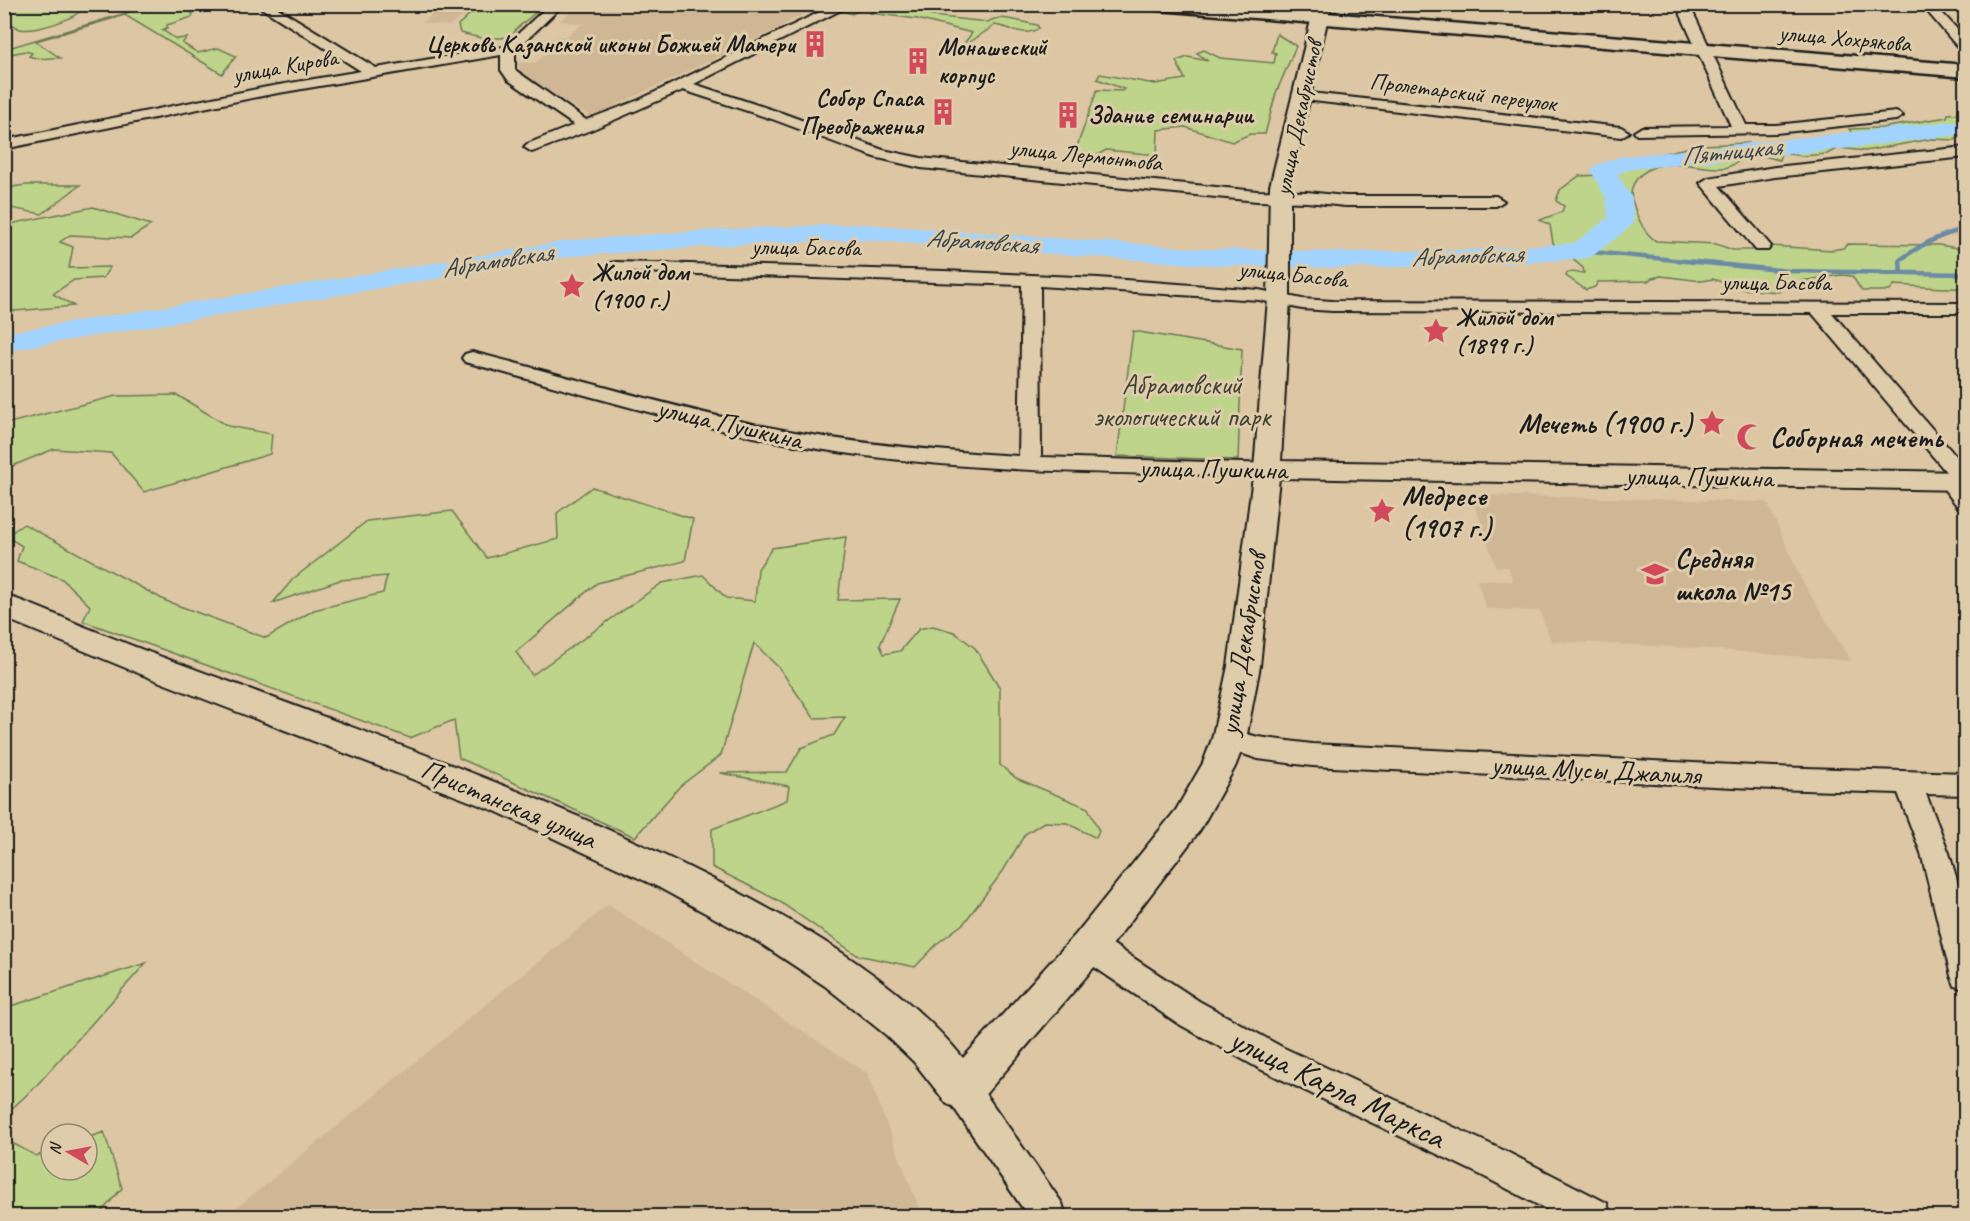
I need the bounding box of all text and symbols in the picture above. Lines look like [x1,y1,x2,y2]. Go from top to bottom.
street label: улица Хохрякова [1776,17,1914,59]
place label: Церковь Казанской иконы Божией Матери [426,29,798,60]
building icon: Церковь Казанской иконы Божией Матери [800,29,830,59]
place label: Монашеский корпус [938,32,1049,90]
street label: улица Декабристов [1267,34,1330,200]
street label: улица Кирова [228,42,342,90]
building icon: Монашеский корпус [903,46,933,76]
street label: Пролетарский переулок [1368,66,1560,119]
place label: Собор Спаса Преображения [801,83,925,141]
building icon: Собор Спаса Преображения [928,97,958,127]
building icon: Здание семинарии [1053,100,1083,130]
place label: Здание семинарии [1088,100,1255,130]
water label: Пятницкая [1679,129,1786,173]
street label: улица Лермонтова [1006,132,1165,178]
water label: Абрамовская [925,221,1042,262]
street label: улица Басова [749,231,863,263]
water label: Абрамовская [439,235,558,286]
water label: Абрамовская [1411,237,1527,274]
street label: улица Басова [1235,253,1351,295]
place label: Жилой дом (1900 г.) [592,257,691,315]
street label: улица Басова [1719,267,1833,297]
place icon: Жилой дом (1900 г.) [557,271,587,301]
place label: Жилой дом (1899 г.) [1456,302,1555,360]
place icon: Жилой дом (1899 г.) [1421,316,1451,346]
park label: Абрамовский экологический парк [1094,367,1272,434]
street label: улица Пушкина [652,389,808,458]
place label: Мечеть (1900 г.) [1518,406,1694,441]
place icon: Мечеть (1900 г.) [1697,408,1727,438]
place label: Соборная мечеть [1770,420,1945,455]
mosque icon: Соборная мечеть [1735,422,1765,452]
street label: улица Пушкина [1137,450,1290,487]
street label: улица Пушкина [1623,458,1776,495]
place label: Медресе (1907 г.) [1402,478,1493,545]
place icon: Медресе (1907 г.) [1367,496,1397,526]
place label: Средняя школа №15 [1675,541,1793,608]
street label: улица Декабристов [1211,546,1275,740]
school or university icon: Средняя школа №15 [1640,559,1670,589]
street label: улица Мусы Джалиля [1488,746,1704,793]
street label: Пристанская улица [416,751,603,857]
street label: улица Карла Маркса [1221,1017,1454,1159]
north arrow [39,1122,99,1182]
text: N [45,1140,66,1156]

